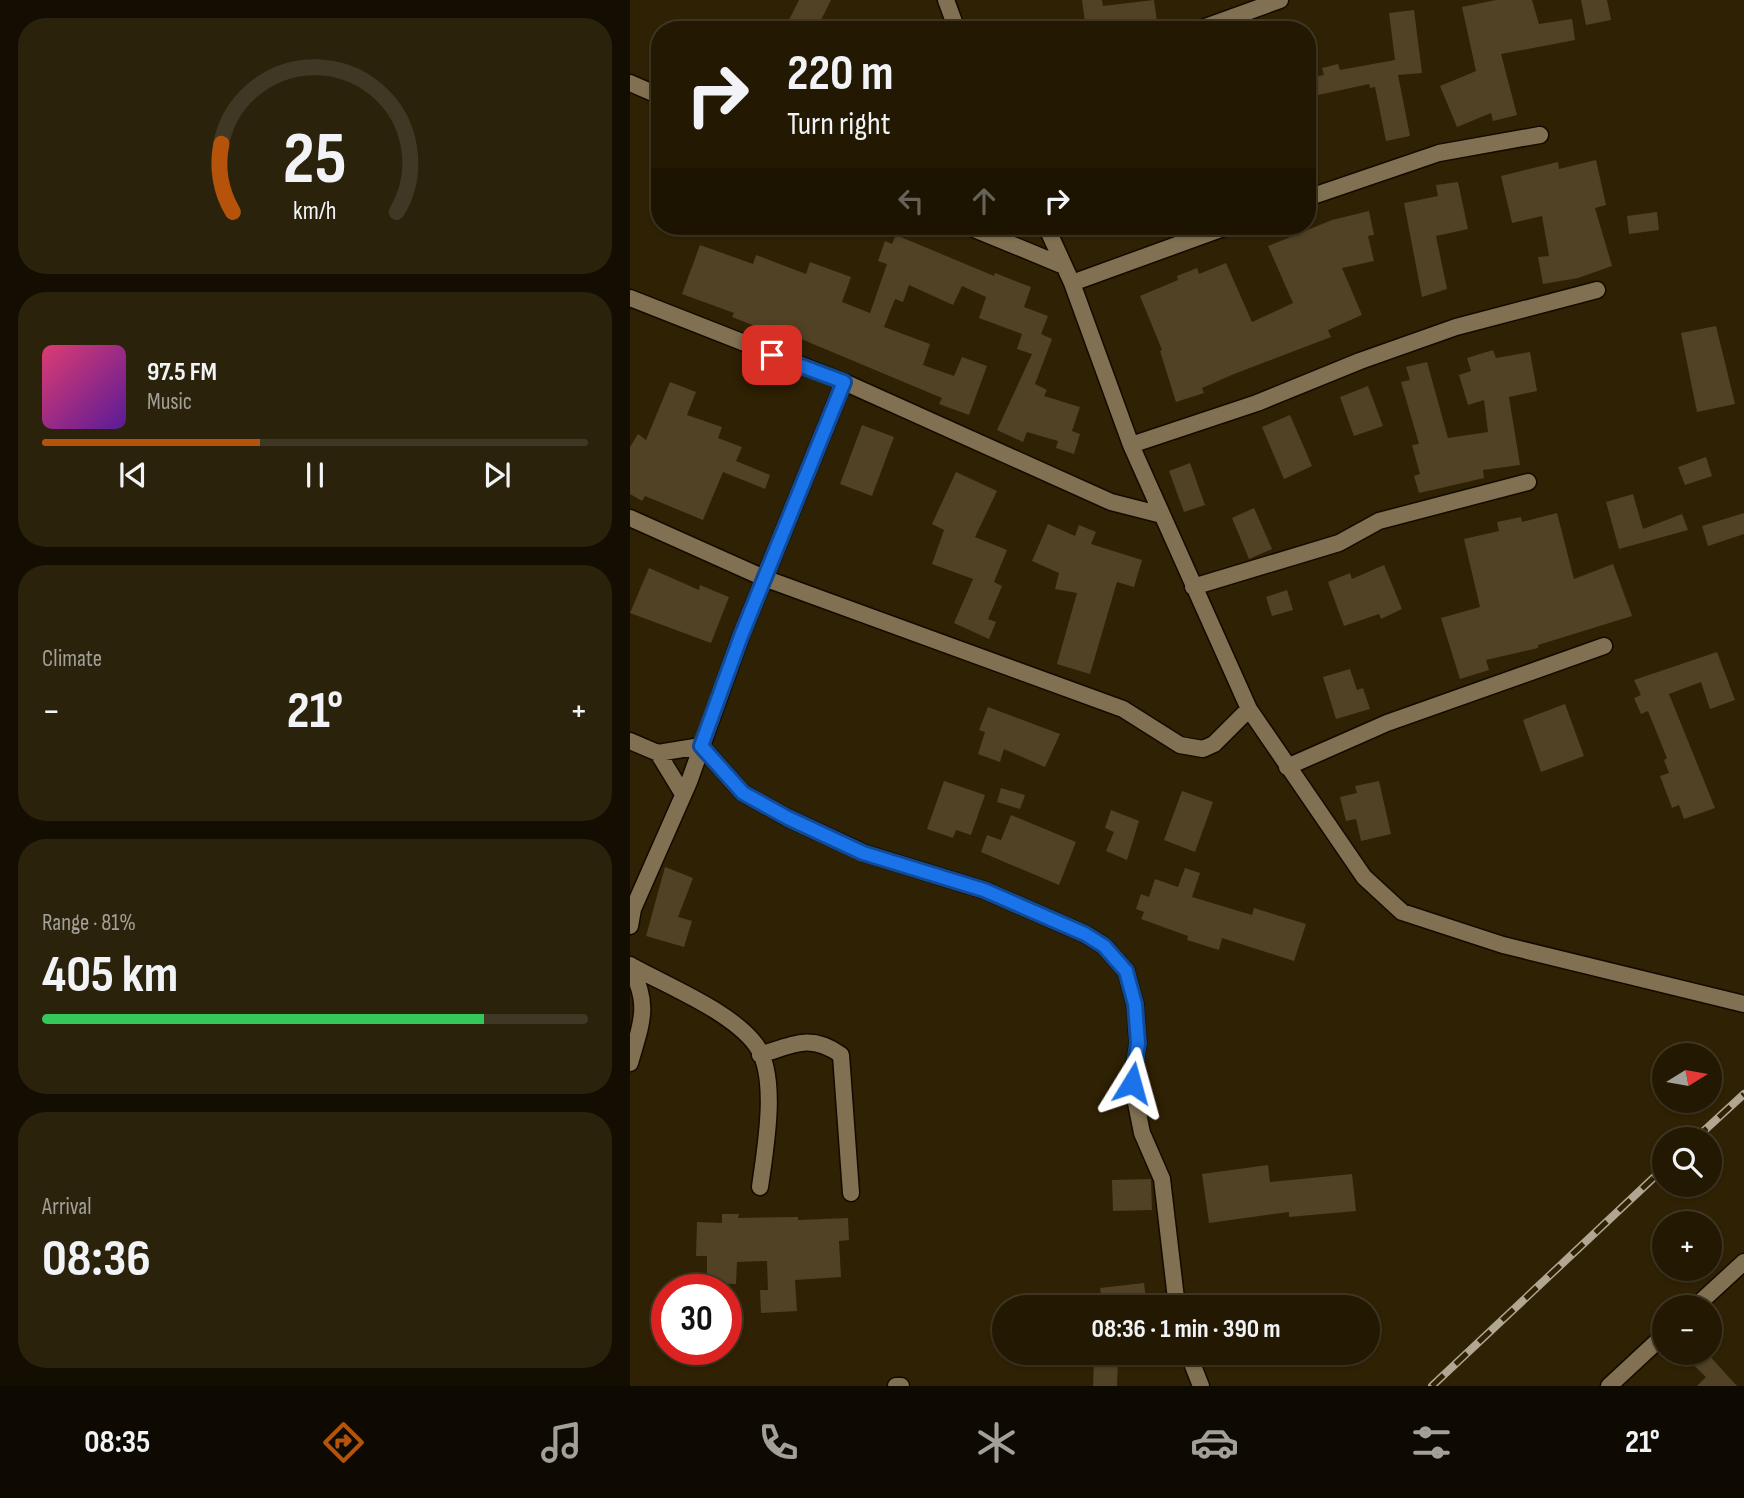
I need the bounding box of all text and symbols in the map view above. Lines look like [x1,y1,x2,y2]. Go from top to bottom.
text: 220 m [787,45,893,104]
icon: right [672,49,763,140]
text: Turn right [787,105,891,144]
text: 25 [283,116,347,204]
icon: left [892,182,930,220]
icon: ahead [965,182,1003,220]
icon: right [1038,182,1076,220]
text: km/h [293,196,337,227]
pin [742,325,802,385]
icon: arrive [753,336,791,374]
text: 97.5 FM [147,357,217,388]
text: Music [147,388,192,416]
icon: previous [114,456,152,494]
icon: pause [296,456,334,494]
icon: next [478,456,516,494]
text: Climate [42,645,102,673]
text: 21° [287,680,343,743]
text: − [42,689,61,734]
text: + [569,689,588,734]
text: Range · 81% [42,909,136,937]
text: 405 km [42,944,178,1007]
north arrow [1652,1043,1722,1113]
map controls [1652,1043,1722,1365]
position arrow [1095,1046,1169,1120]
button: search [1652,1127,1722,1197]
text: Arrival [42,1193,91,1221]
button: + [1652,1211,1722,1281]
text: 08:36 [42,1228,151,1291]
speed limit sign: 30 [651,1274,742,1365]
button: − [1652,1295,1722,1365]
text: 08:36 · 1 min · 390 m [1092,1314,1280,1345]
icon: directions [319,1418,368,1467]
icon: music [537,1418,586,1467]
icon: phone [754,1418,803,1467]
icon: climate [972,1418,1021,1467]
icon: car [1190,1418,1239,1467]
icon: filters [1407,1418,1456,1467]
text: 08:35 [84,1423,150,1462]
text: 21° [1625,1423,1660,1462]

